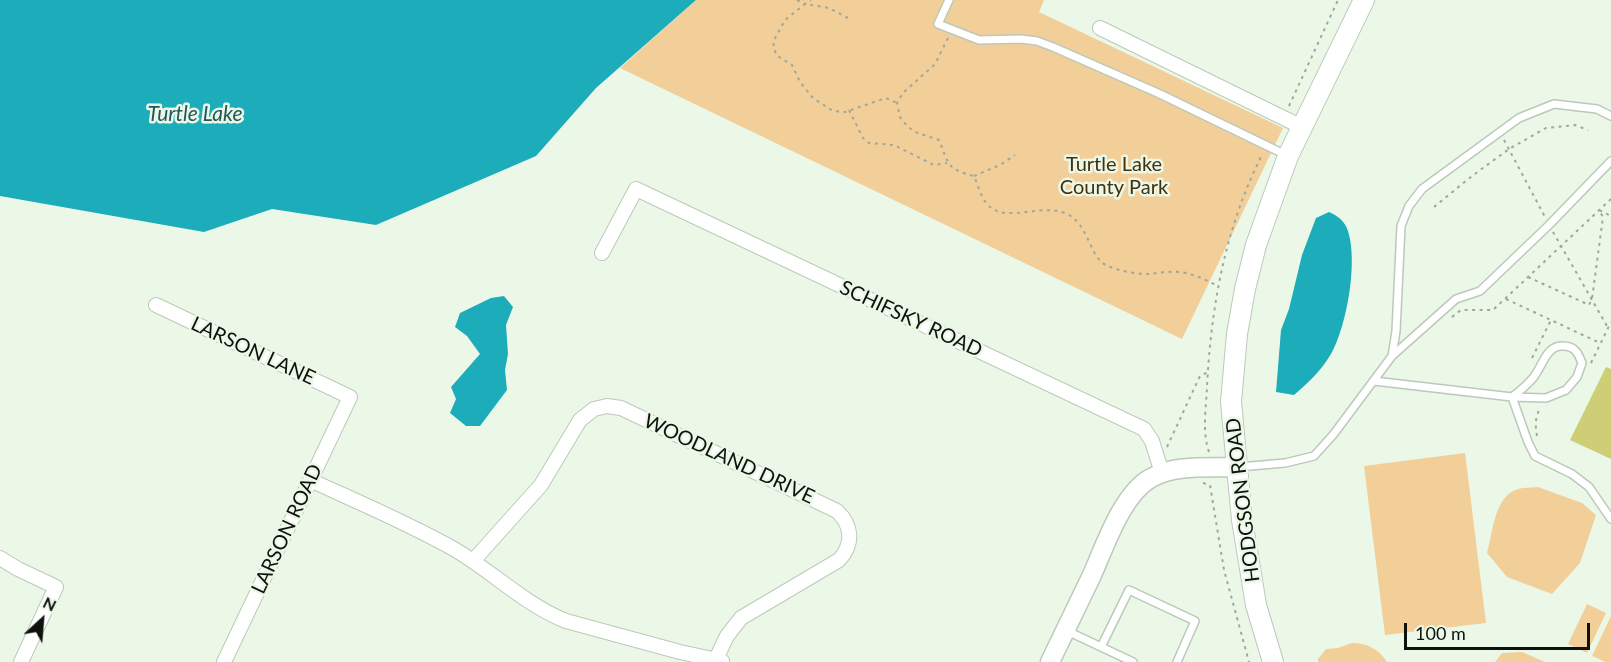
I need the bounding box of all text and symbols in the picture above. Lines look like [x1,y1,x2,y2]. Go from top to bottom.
water label: Turtle Lake [148,101,242,127]
park label: Turtle Lake County Park [1060,153,1168,200]
street label: SCHIFSKY ROAD [836,275,986,363]
street label: LARSON LANE [187,312,319,390]
street label: WOODLAND DRIVE [640,409,818,509]
street label: HODGSON ROAD [1221,417,1265,583]
street label: LARSON ROAD [246,460,328,598]
north arrow [12,590,72,650]
text: N [40,592,60,615]
scale bar [1407,611,1593,649]
text: 100 m [1415,622,1466,644]

